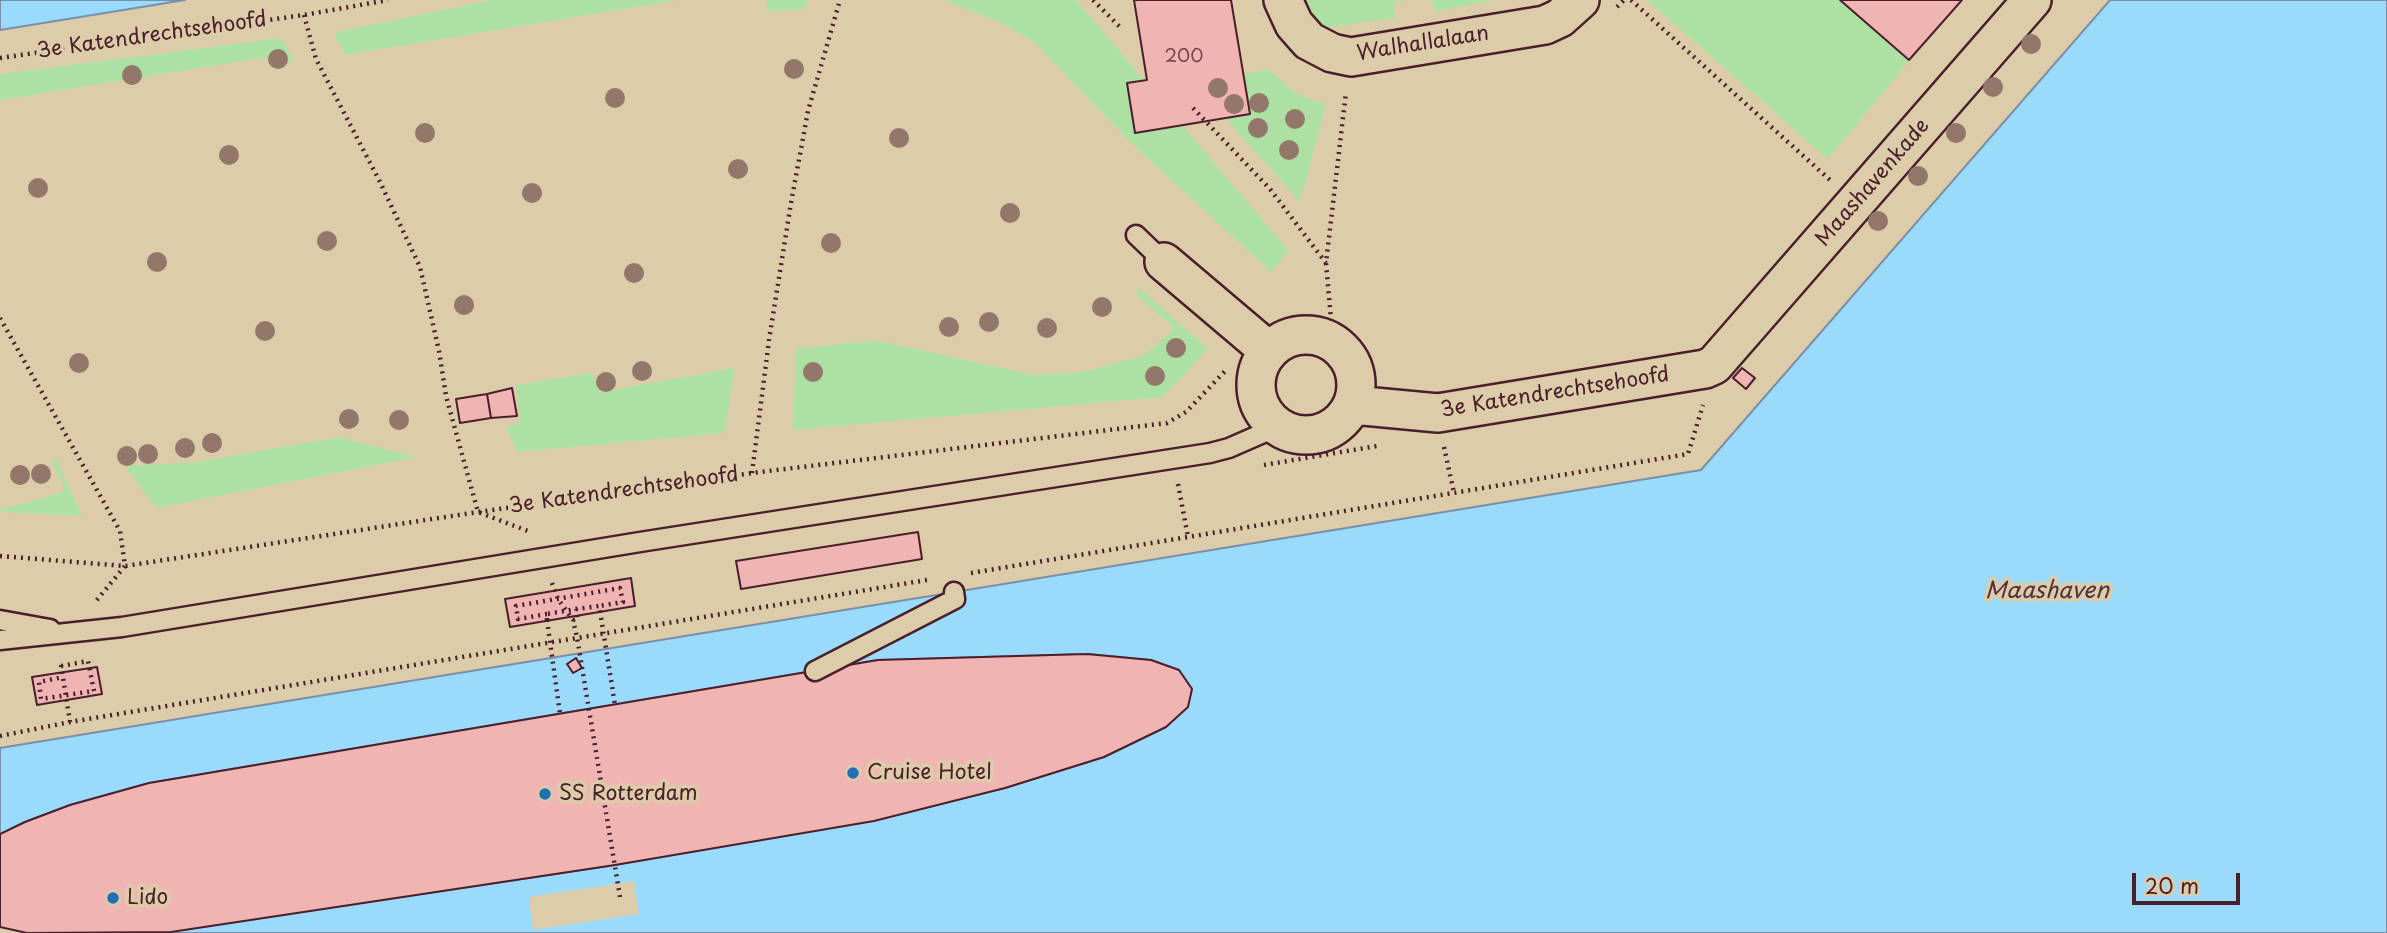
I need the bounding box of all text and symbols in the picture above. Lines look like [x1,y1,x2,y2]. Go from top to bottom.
street label: 3e Katendrechtsehoofd [36,7,268,65]
street label: Walhallalaan [1355,21,1491,67]
house number: 200 [1165,46,1203,68]
street label: Maashavenkade [1811,114,1935,252]
street label: 3e Katendrechtsehoofd [1439,362,1671,424]
street label: 3e Katendrechtsehoofd [508,462,740,520]
water label: Maashaven [1985,578,2109,606]
place label: Cruise Hotel [867,760,992,786]
marker: Cruise Hotel [845,765,861,781]
place label: SS Rotterdam [559,781,698,807]
marker: SS Rotterdam [537,786,553,802]
scale bar [2135,860,2244,904]
text: 20 m [2145,869,2199,901]
place label: Lido [127,885,168,911]
marker: Lido [105,890,121,906]

